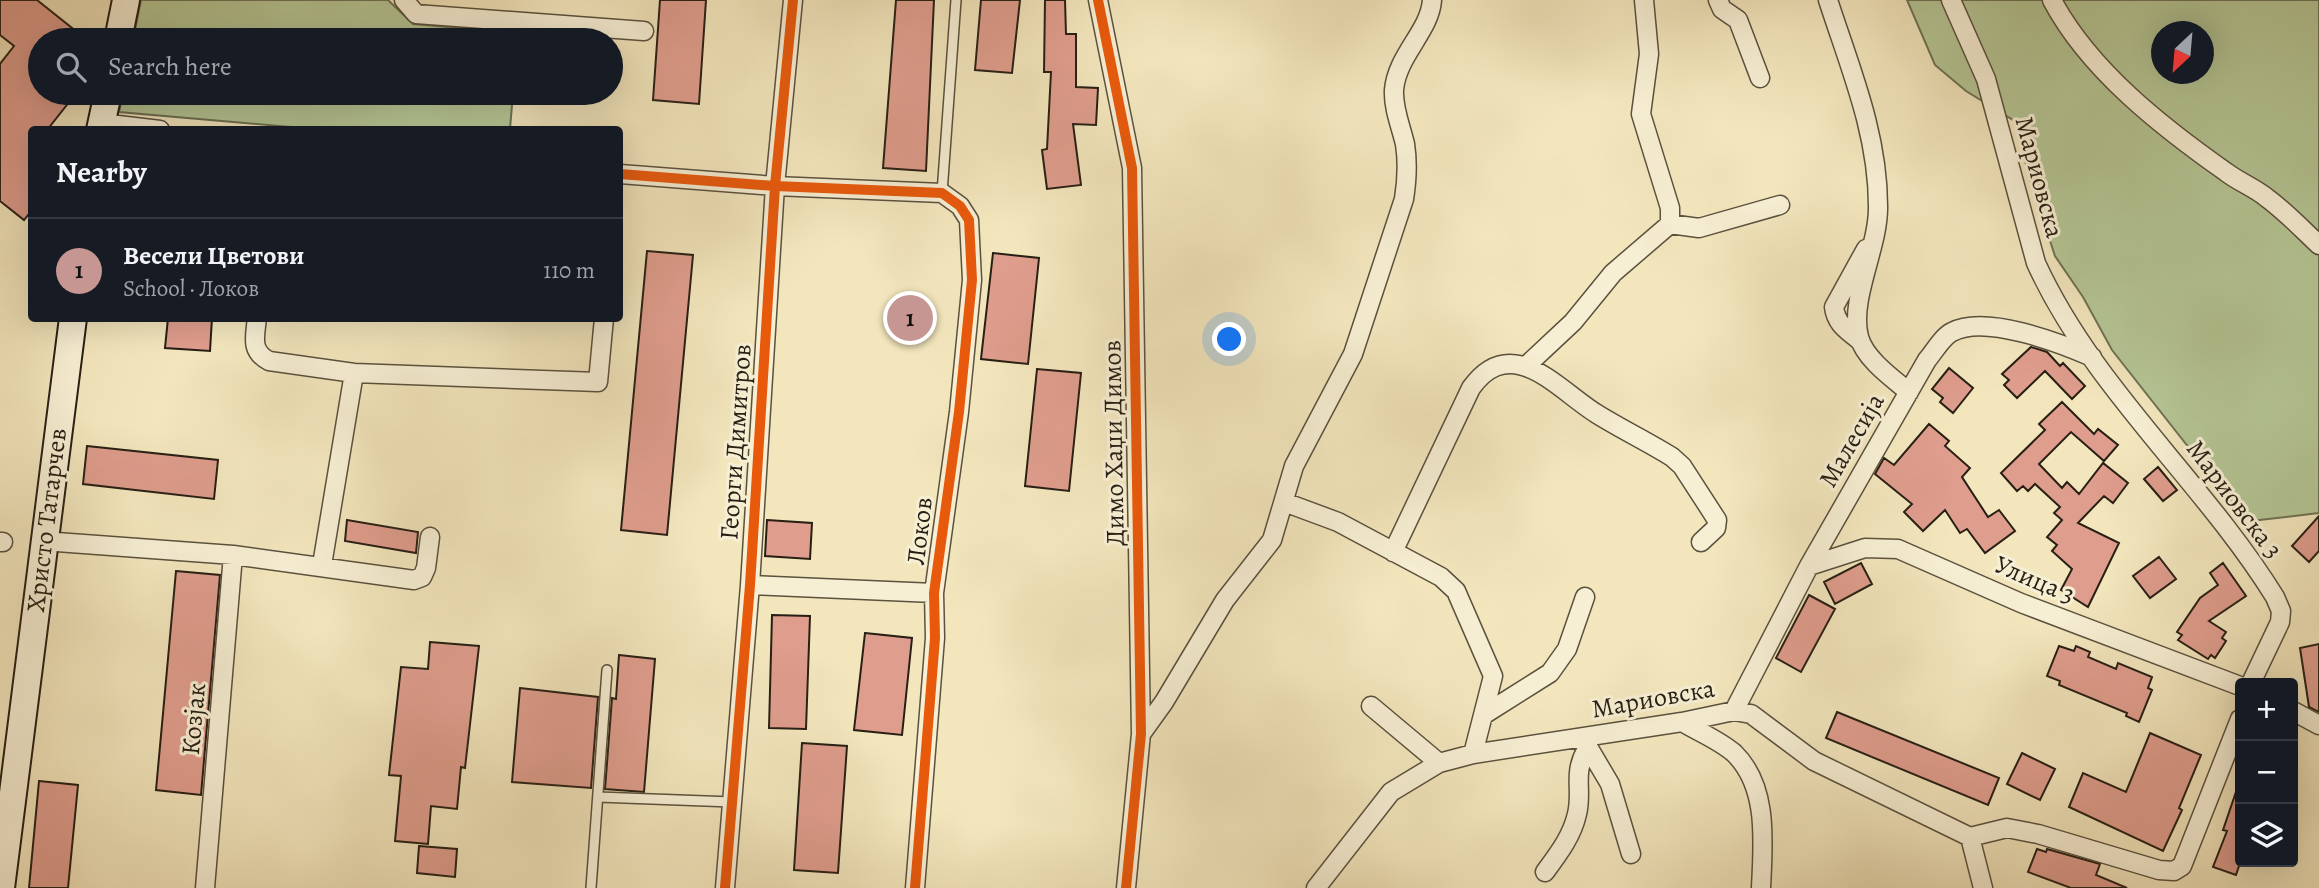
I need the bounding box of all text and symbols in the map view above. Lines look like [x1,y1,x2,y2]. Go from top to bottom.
north arrow [2151,21,2214,84]
search box [28,28,623,105]
icon: search [52,48,90,86]
text: Search here [108,49,232,84]
street label: Мариовска [2007,113,2073,242]
text: Nearby [56,152,147,192]
text: Весели Цветови [123,238,305,273]
text: 1 [75,255,83,286]
text: 110 m [543,255,595,286]
text: School · Локов [123,273,259,304]
pin: 1 [887,292,933,344]
your location [1212,322,1246,356]
street label: Димо Хаџи Димов [1094,340,1133,546]
street label: Георги Димитров [711,343,760,541]
street label: Малесија [1810,387,1892,494]
street label: Христо Татарчев [18,426,75,614]
street label: Мариовска 3 [2178,433,2291,566]
street label: Локов [898,495,941,567]
street label: Улица 3 [1989,547,2080,612]
street label: Мариовска [1589,670,1717,727]
map controls [2235,678,2298,867]
button: + [2235,678,2298,741]
street label: Козјак [173,682,214,756]
button: − [2235,741,2298,804]
button: layers [2235,804,2298,867]

